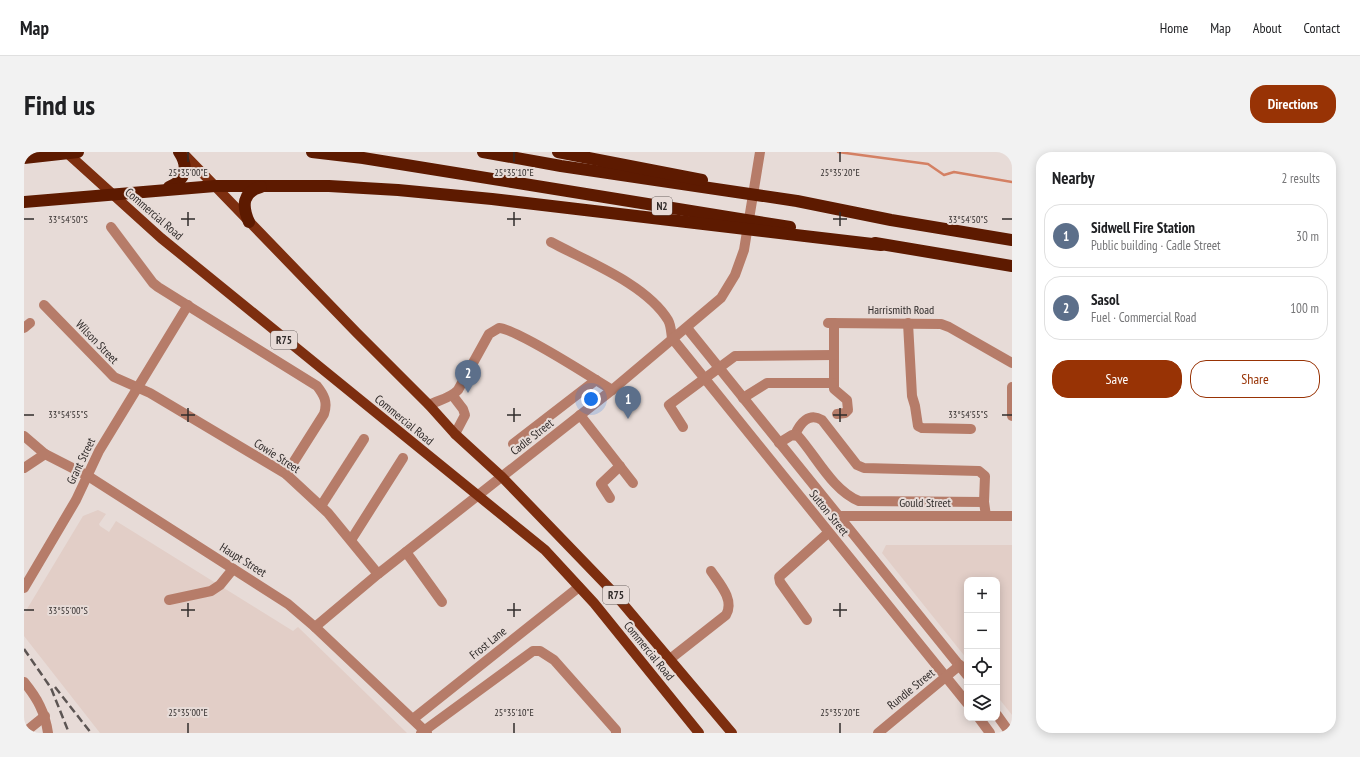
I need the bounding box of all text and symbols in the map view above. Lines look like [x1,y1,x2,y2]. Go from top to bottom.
text: Map [20,16,49,40]
text: Home [1160,19,1188,37]
text: Map [1210,19,1231,37]
text: About [1253,19,1282,37]
text: Contact [1304,19,1340,37]
button: Directions [1250,85,1336,123]
text: Find us [24,86,95,123]
text: 25°35'00"E [168,166,208,179]
text: 25°35'10"E [494,166,534,179]
text: 25°35'20"E [820,166,860,179]
text: Nearby [1052,167,1095,189]
text: 2 results [1281,170,1320,187]
street label: Commercial Road [122,184,186,243]
road number: N2 [652,197,672,215]
text: 33°54'50"S [48,213,88,226]
text: 33°54'50"S [948,213,988,226]
text: Sidwell Fire Station [1091,218,1195,237]
text: 1 [1063,228,1069,245]
text: 30 m [1296,228,1319,245]
text: Public building · Cadle Street [1091,237,1221,254]
text: Sasol [1091,290,1119,309]
text: 2 [1063,300,1069,317]
text: 100 m [1290,300,1319,317]
street label: Harrismith Road [868,302,934,317]
text: Fuel · Commercial Road [1091,309,1196,326]
street label: Wilson Street [73,317,122,367]
road number: R75 [271,331,297,349]
pin: 2 [455,360,481,393]
button: Save [1052,360,1182,398]
button: Share [1190,360,1320,398]
pin: 1 [615,386,641,419]
your location [581,389,601,409]
street label: Commercial Road [372,391,437,448]
text: 33°54'55"S [48,408,88,421]
text: 33°54'55"S [948,408,988,421]
street label: Cadle Street [507,415,557,458]
street label: Grant Street [63,434,99,487]
street label: Cowie Street [251,435,304,476]
street label: Sutton Street [806,487,853,539]
street label: Gould Street [899,495,952,510]
street label: Haupt Street [217,539,270,580]
map controls [964,577,1000,721]
button: + [964,577,1000,613]
road number: R75 [603,586,629,604]
text: 33°55'00"S [48,604,88,617]
button: − [964,613,1000,649]
street label: Commercial Road [621,618,678,683]
street label: Frost Lane [466,623,509,662]
button: locate [964,649,1000,685]
street label: Rundle Street [884,665,938,712]
button: layers [964,685,1000,721]
text: 25°35'00"E [168,706,208,719]
text: 25°35'10"E [494,706,534,719]
text: 25°35'20"E [820,706,860,719]

